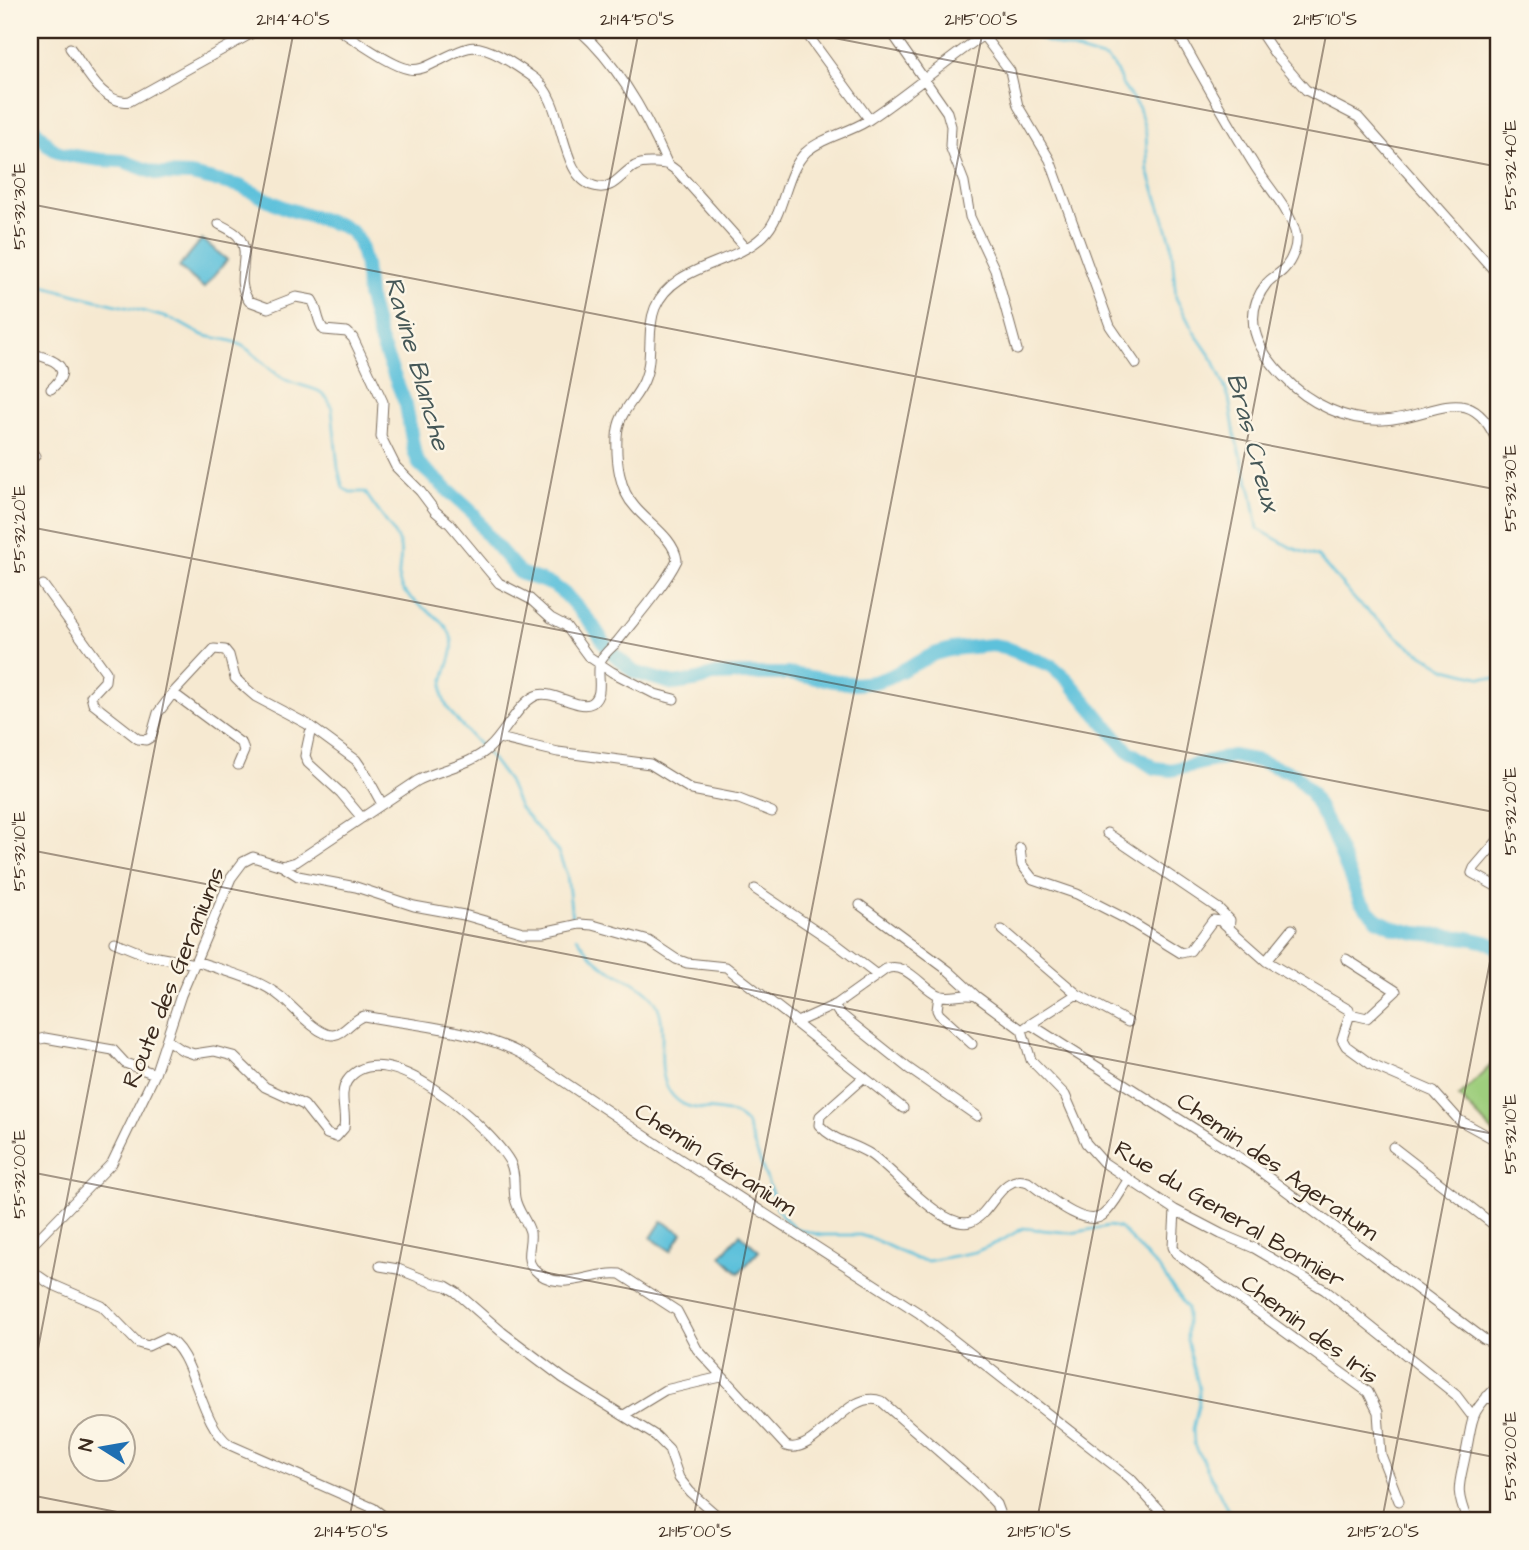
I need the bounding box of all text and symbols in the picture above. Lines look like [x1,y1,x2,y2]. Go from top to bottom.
text: 21°14'40"S [256,7,330,32]
text: 21°14'50"S [600,7,674,32]
text: 21°15'00"S [944,7,1018,32]
text: 21°15'10"S [1293,7,1357,32]
text: 55°32'40"E [1498,119,1523,210]
text: 55°32'30"E [7,162,32,250]
water label: Ravine Blanche [375,272,460,456]
water label: Bras Creux [1217,369,1289,517]
text: 55°32'30"E [1498,444,1523,532]
text: 55°32'20"E [7,484,32,573]
text: 55°32'20"E [1498,766,1523,855]
text: 55°32'10"E [7,810,32,891]
street label: Route des Geraniums [114,862,234,1093]
street label: Chemin des Ageratum [1169,1084,1386,1250]
text: 55°32'10"E [1498,1093,1523,1174]
street label: Chemin Géranium [628,1095,804,1225]
text: 55°32'00"E [7,1129,32,1219]
street label: Rue du General Bonnier [1108,1132,1351,1297]
street label: Chemin des Iris [1233,1266,1386,1393]
text: 55°32'00"E [1498,1411,1523,1501]
north arrow [66,1414,136,1484]
text: N [72,1437,101,1453]
text: 21°14'50"S [314,1519,388,1544]
text: 21°15'00"S [658,1519,732,1544]
text: 21°15'10"S [1007,1519,1071,1544]
text: 21°15'20"S [1347,1519,1419,1544]

